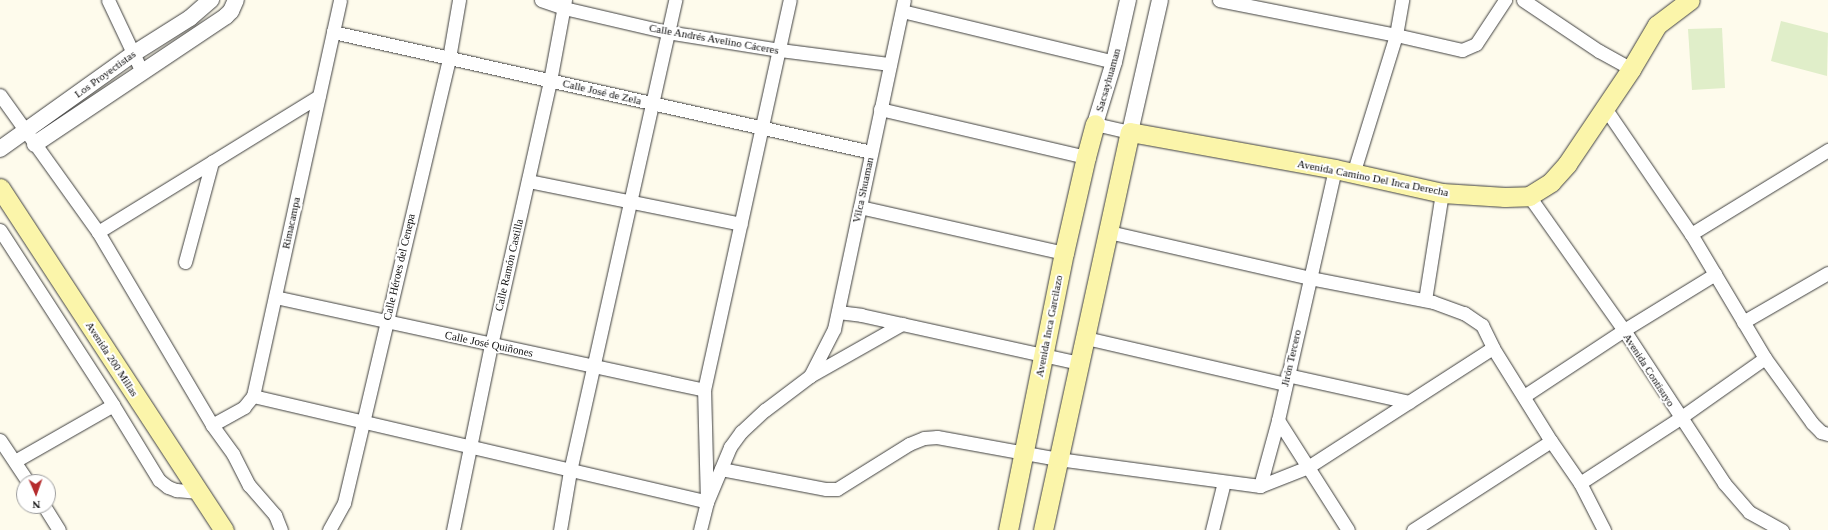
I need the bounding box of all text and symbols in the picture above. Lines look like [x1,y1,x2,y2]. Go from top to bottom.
street label: Calle Andrés Avelino Cáceres [648,21,780,57]
street label: Los Proyectistas [72,47,138,101]
street label: Sacsayhuaman [1093,47,1123,113]
street label: Calle José de Zela [561,77,643,107]
street label: Vilca Shuaman [850,156,876,224]
street label: Avenida Camino Del Inca Derecha [1296,157,1450,199]
street label: Rimacampa [279,196,303,250]
street label: Calle Héroes del Cenepa [380,212,418,322]
street label: Calle Ramón Castilla [492,218,526,312]
street label: Avenida Inca Garcilazo [1033,274,1065,378]
street label: Avenida 200 Millas [83,319,141,399]
street label: Calle José Quiñones [444,328,534,360]
street label: Jirón Tercero [1278,328,1304,388]
street label: Avenida Contisuyo [1620,331,1678,409]
north arrow [16,474,56,514]
text: N [32,499,41,511]

